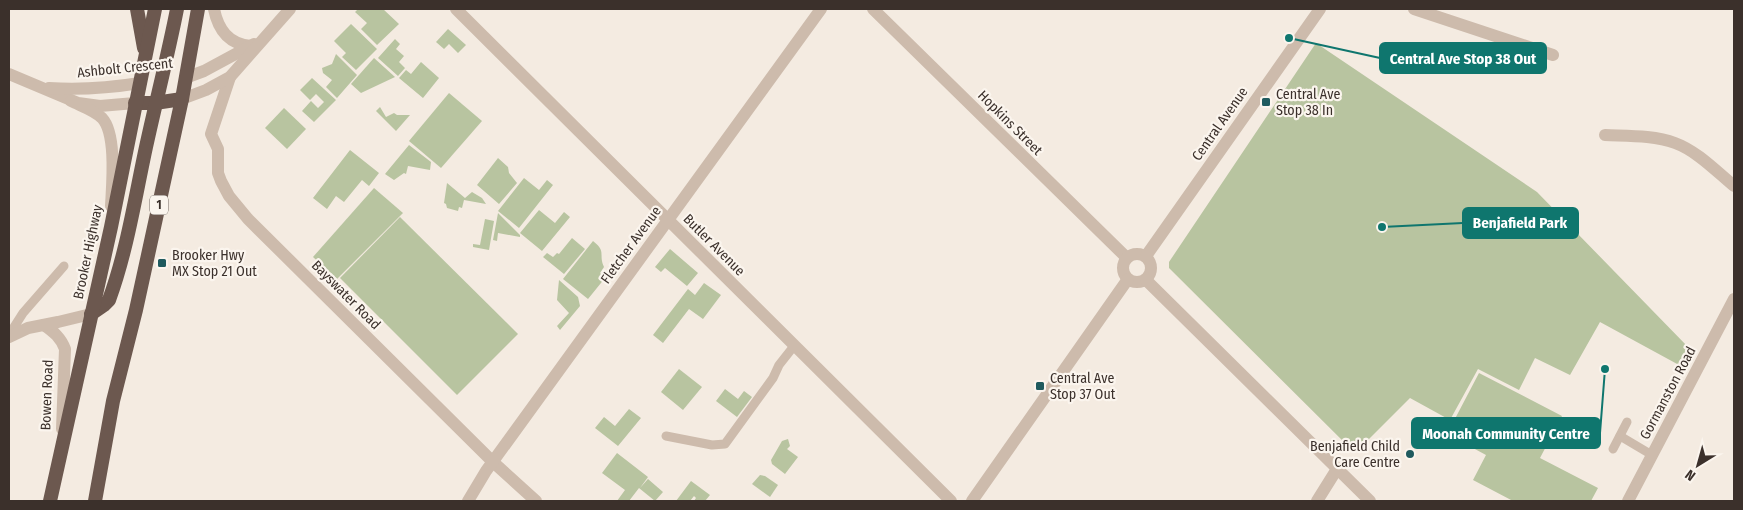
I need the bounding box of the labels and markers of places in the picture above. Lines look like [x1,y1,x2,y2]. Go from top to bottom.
callout: Central Ave Stop 38 Out [1380,43,1546,73]
place label: Central Ave Stop 38 In [1276,86,1340,119]
marker: Central Ave Stop 38 In [1260,96,1272,108]
callout: Benjafield Park [1463,208,1578,238]
place label: Brooker Hwy MX Stop 21 Out [172,247,257,280]
marker: Brooker Hwy MX Stop 21 Out [156,257,168,269]
place label: Central Ave Stop 37 Out [1050,370,1116,403]
marker: Central Ave Stop 37 Out [1034,380,1046,392]
callout: Moonah Community Centre [1412,418,1600,448]
place label: Benjafield Child Care Centre [1310,438,1400,471]
marker: Benjafield Child Care Centre [1404,448,1416,460]

